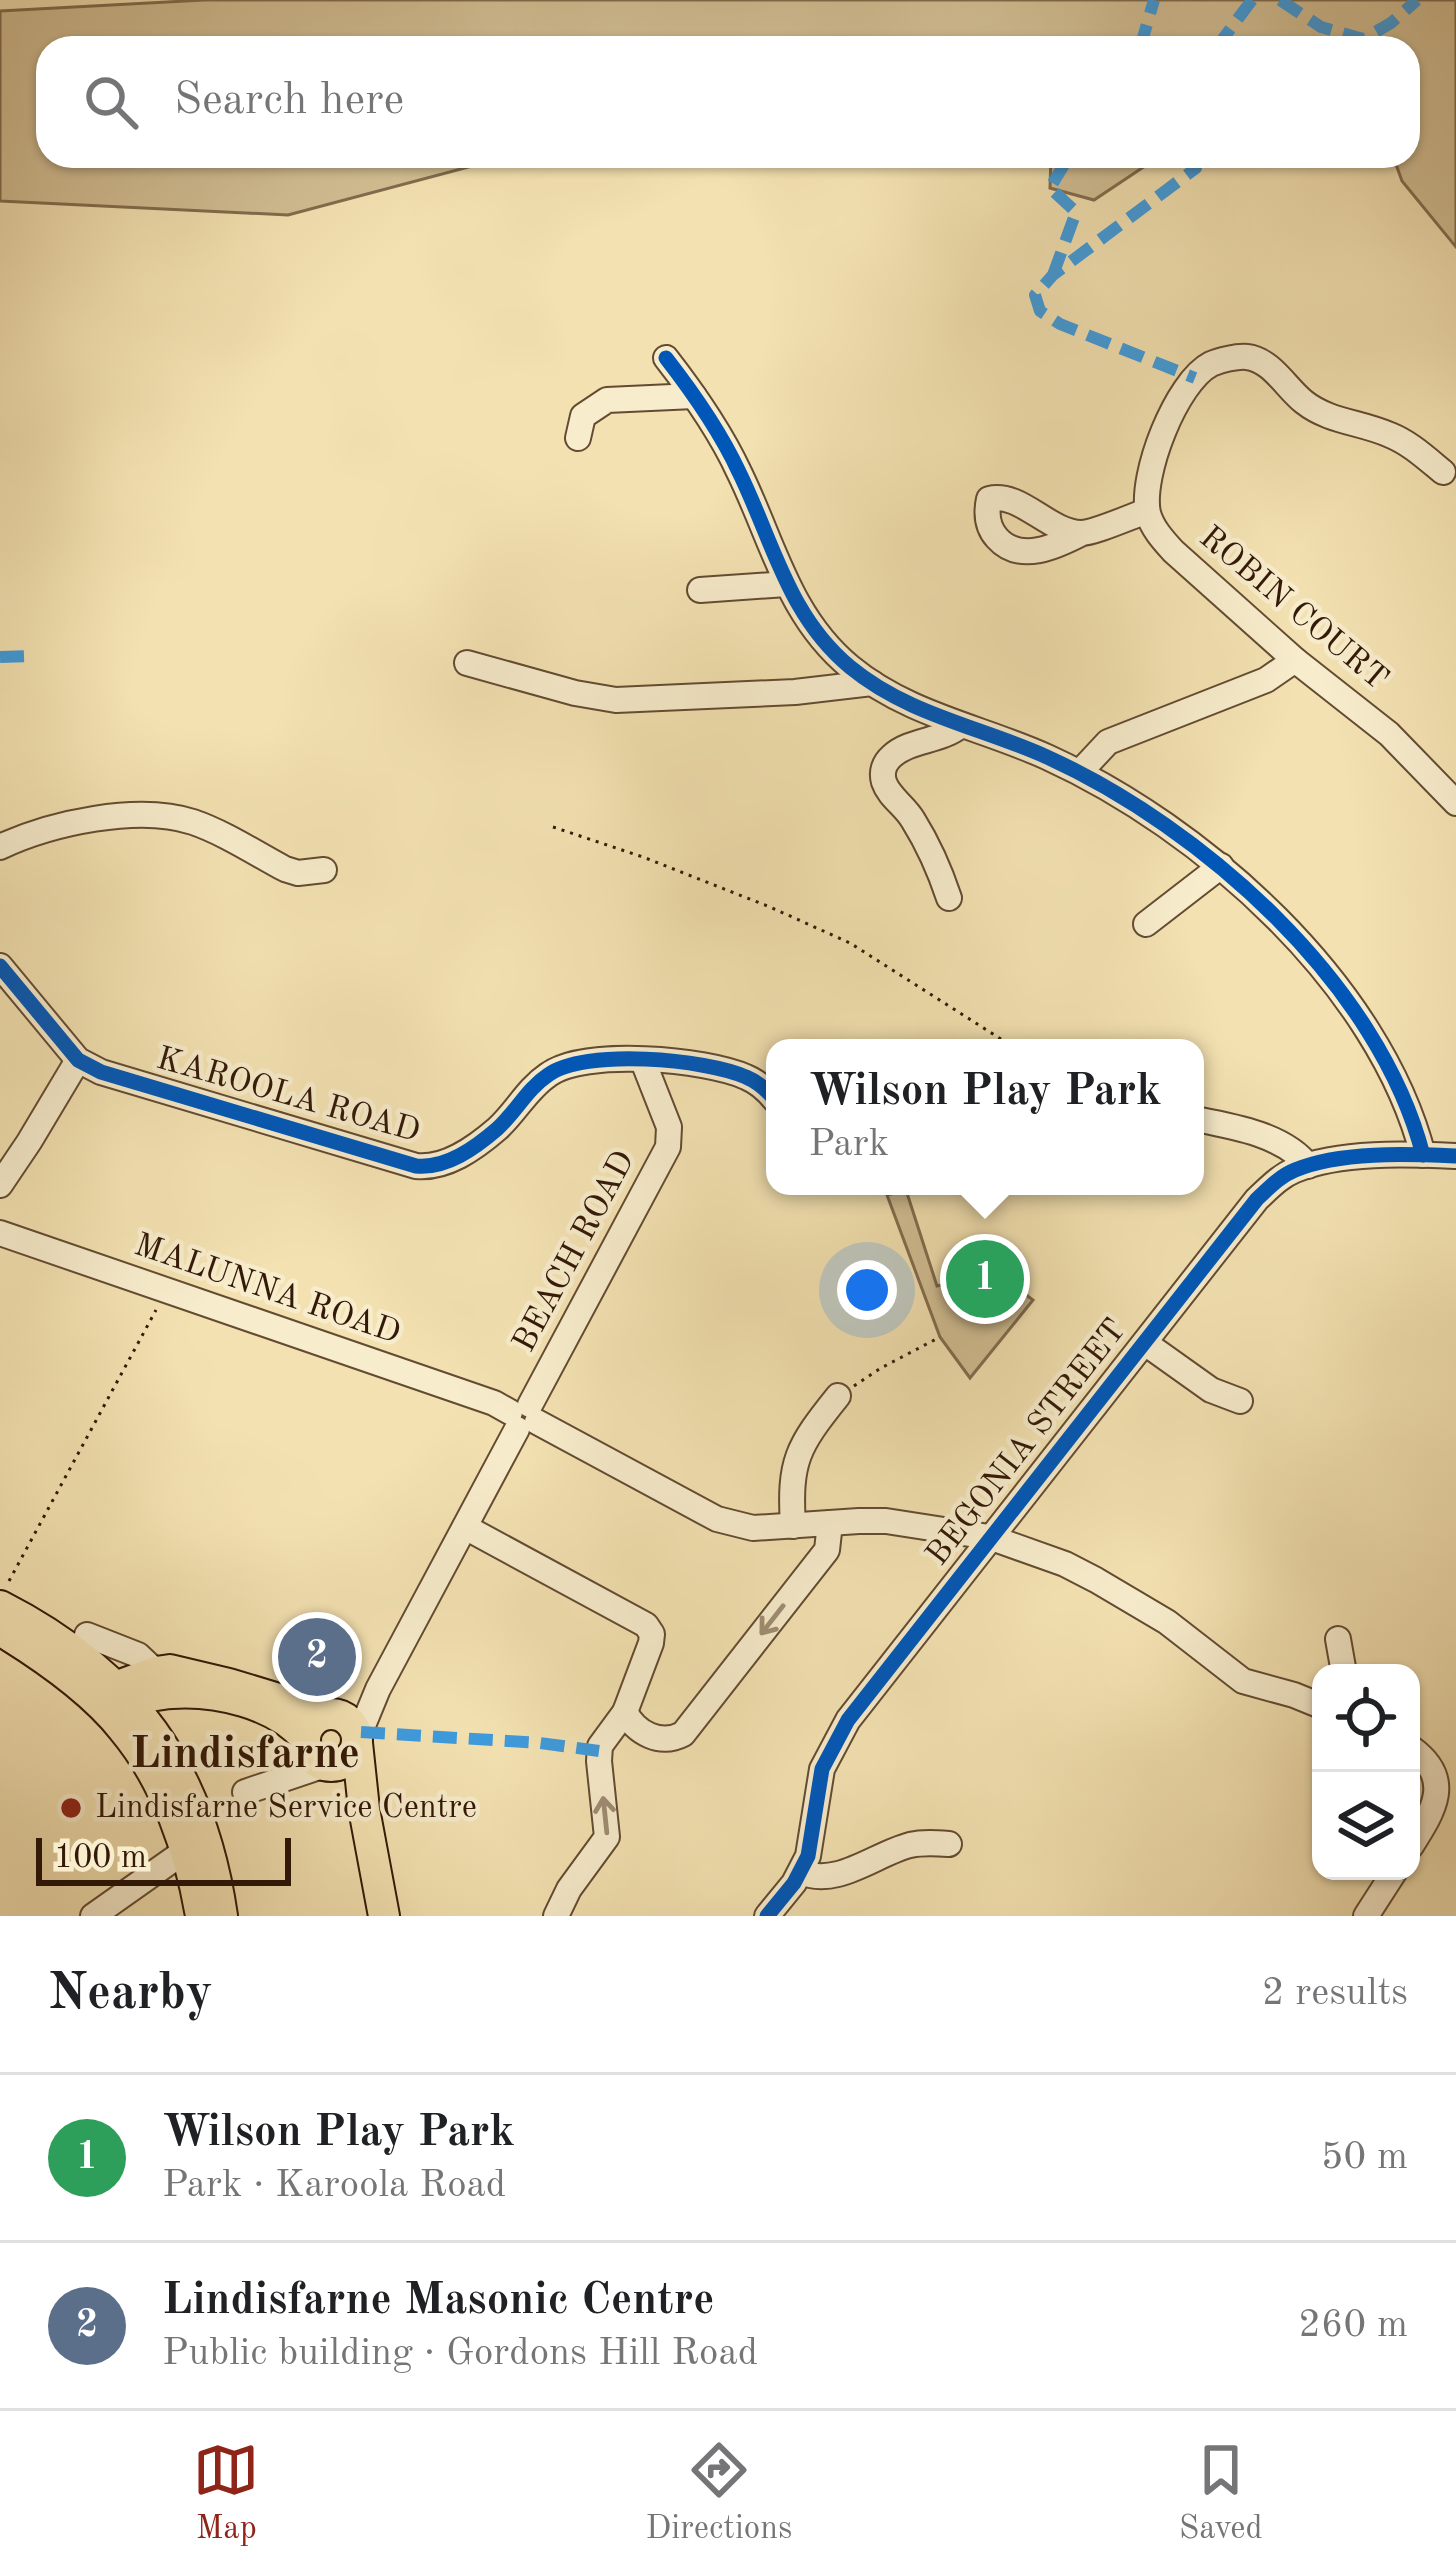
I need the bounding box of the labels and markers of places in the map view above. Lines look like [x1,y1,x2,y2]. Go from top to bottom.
pin: 1 [946,1234,1024,1324]
pin: 2 [278,1612,356,1702]
place label: Lindisfarne Service Centre [95,1792,477,1825]
marker: Lindisfarne Service Centre [58,1795,84,1821]

